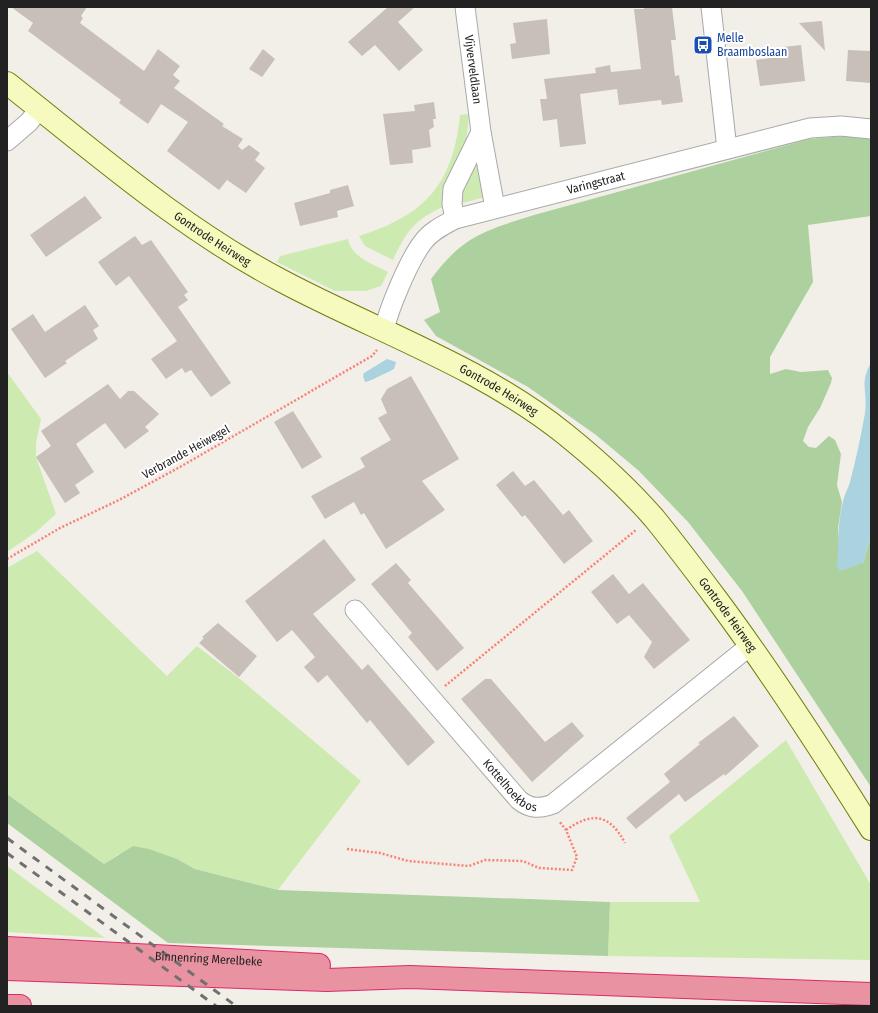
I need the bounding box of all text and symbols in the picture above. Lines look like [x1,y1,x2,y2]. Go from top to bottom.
place label: Melle Braamboslaan [717,31,787,59]
street label: Vijverveldlaan [462,34,484,105]
bus stop icon: Melle Braamboslaan [692,34,714,56]
street label: Varingstraat [566,169,626,197]
street label: Gontrode Heirweg [171,209,254,269]
street label: Gontrode Heirweg [457,361,541,419]
street label: Verbrande Heiwegel [140,422,232,482]
street label: Gontrode Heirweg [696,575,760,655]
street label: Kottelhoekbos [480,756,538,814]
street label: Binnenring Merelbeke [155,949,263,969]

